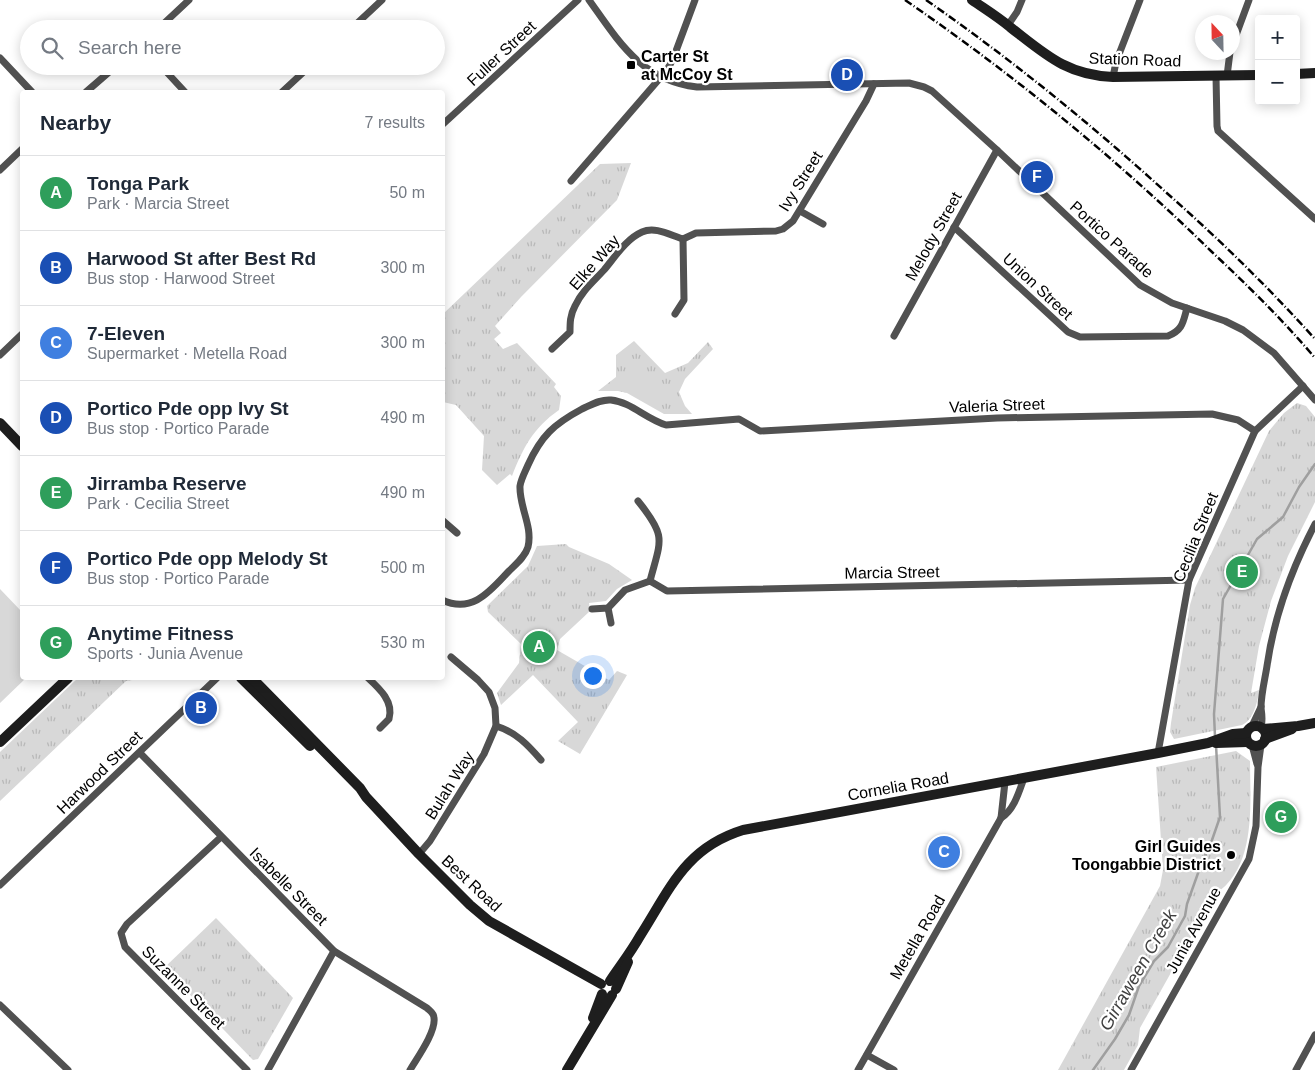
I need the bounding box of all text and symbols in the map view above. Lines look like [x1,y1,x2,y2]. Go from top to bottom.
north arrow [1195,15,1240,60]
map controls [1255,15,1300,105]
button: + [1255,15,1300,60]
street label: Fuller Street [464,17,539,89]
search box [20,20,445,75]
icon: search [38,34,66,62]
text: Search here [78,37,182,58]
place label: Carter St at McCoy St [641,48,733,83]
street label: Station Road [1088,49,1182,70]
pin: D [831,56,863,94]
marker: Carter St at McCoy St [625,59,637,71]
button: − [1255,60,1300,105]
text: Nearby [40,111,111,134]
text: 7 results [365,114,425,131]
street label: Ivy Street [775,148,826,214]
pin: F [1021,158,1053,196]
text: Tonga Park [87,173,189,194]
text: A [50,184,62,201]
text: 50 m [389,184,425,201]
street label: Melody Street [902,188,965,284]
text: Park · Marcia Street [87,195,229,212]
street label: Portico Parade [1067,198,1157,281]
street label: Elke Way [566,231,623,293]
text: Harwood St after Best Rd [87,248,316,269]
street label: Union Street [999,250,1076,323]
text: B [50,259,62,276]
text: 300 m [381,259,425,276]
text: Bus stop · Harwood Street [87,270,275,287]
text: 7-Eleven [87,323,165,344]
text: C [50,334,62,351]
text: 300 m [381,334,425,351]
text: Supermarket · Metella Road [87,345,287,362]
street label: Valeria Street [949,395,1046,416]
text: Portico Pde opp Ivy St [87,398,289,419]
text: D [50,409,62,426]
text: 490 m [381,409,425,426]
text: Bus stop · Portico Parade [87,420,269,437]
text: Jirramba Reserve [87,473,247,494]
text: E [51,484,61,501]
text: 490 m [381,484,425,501]
street label: Cecilia Street [1170,489,1221,584]
text: Park · Cecilia Street [87,495,229,512]
text: Portico Pde opp Melody St [87,548,328,569]
pin: E [1226,553,1258,591]
text: F [51,559,61,576]
text: 500 m [381,559,425,576]
street label: Marcia Street [844,563,940,582]
text: Bus stop · Portico Parade [87,570,269,587]
text: Anytime Fitness [87,623,234,644]
pin: A [523,628,555,666]
text: G [50,634,62,651]
text: 530 m [381,634,425,651]
text: Sports · Junia Avenue [87,645,243,662]
your location [580,663,606,689]
pin: B [185,689,217,727]
street label: Harwood Street [53,727,146,817]
street label: Bulah Way [422,748,477,822]
street label: Cornelia Road [846,769,950,804]
pin: G [1265,798,1297,836]
pin: C [928,833,960,871]
place label: Girl Guides Toongabbie District [1072,838,1222,873]
street label: Isabelle Street [246,844,331,929]
marker: Girl Guides Toongabbie District [1225,849,1237,861]
street label: Best Road [439,852,505,915]
street label: Junia Avenue [1163,884,1224,976]
street label: Metella Road [887,892,948,982]
water label: Girraween Creek [1095,905,1181,1034]
street label: Suzanne Street [139,942,229,1033]

